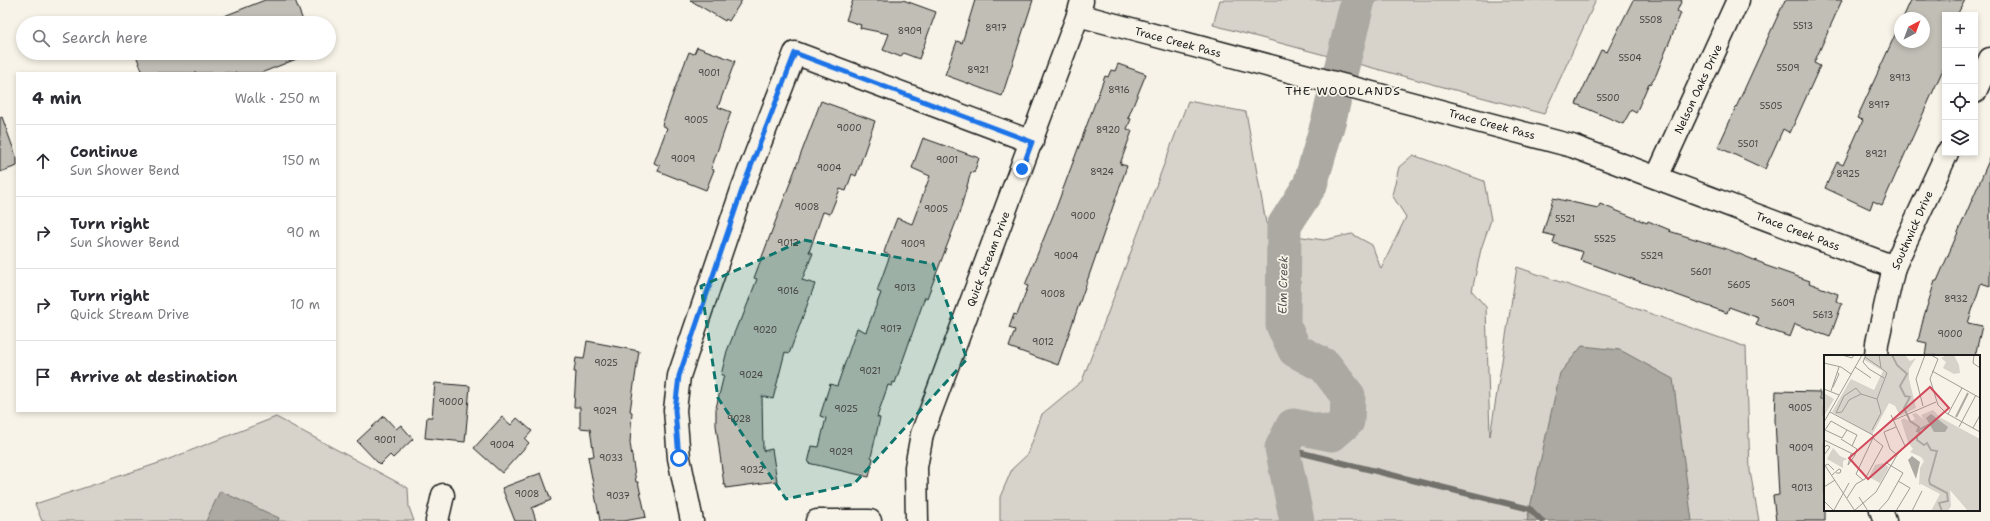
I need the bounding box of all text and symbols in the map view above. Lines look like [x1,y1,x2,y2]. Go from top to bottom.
north arrow [1894,12,1930,48]
map controls [1942,12,1978,156]
button: + [1942,12,1978,48]
house number: 5508 [1639,14,1663,26]
search box [16,16,336,60]
house number: 5513 [1793,20,1813,32]
house number: 8917 [985,22,1007,34]
street label: Trace Creek Pass [1133,24,1223,61]
house number: 8909 [898,25,922,37]
icon: search [30,27,52,49]
text: Search here [62,28,148,48]
street label: Nelson Oaks Drive [1671,42,1726,136]
button: − [1942,48,1978,84]
house number: 5504 [1619,52,1641,64]
house number: 5509 [1776,62,1800,74]
house number: 8921 [967,64,989,76]
house number: 9001 [698,67,720,79]
house number: 8913 [1889,72,1911,84]
district label: THE WOODLANDS [1285,83,1401,99]
house number: 8916 [1108,84,1130,96]
button: locate [1942,84,1978,120]
text: 4 min [32,87,82,109]
text: Walk · 250 m [235,90,320,107]
house number: 5500 [1596,92,1620,104]
house number: 8917 [1868,99,1890,111]
house number: 5505 [1760,100,1782,112]
street label: Trace Creek Pass [1447,106,1537,143]
house number: 9005 [684,114,708,126]
button: layers [1942,120,1978,156]
house number: 9000 [837,122,861,134]
house number: 8920 [1096,124,1120,136]
house number: 5501 [1738,138,1758,150]
text: Continue [70,142,138,162]
house number: 8921 [1865,148,1887,160]
icon: ahead [32,150,54,172]
text: 150 m [282,152,320,169]
house number: 9009 [671,153,695,165]
house number: 9001 [936,154,958,166]
route end [1013,160,1031,178]
text: Sun Shower Bend [70,162,179,179]
house number: 9004 [817,162,841,174]
house number: 8924 [1090,166,1114,178]
house number: 8925 [1836,168,1860,180]
street label: Southwick Drive [1888,188,1937,272]
house number: 9008 [795,201,819,213]
house number: 9005 [924,203,948,215]
street label: Quick Stream Drive [963,209,1014,309]
street label: Trace Creek Pass [1754,209,1842,254]
house number: 9000 [1071,210,1095,222]
house number: 5521 [1555,213,1575,225]
text: Turn right [70,214,150,234]
icon: right [32,222,54,244]
text: 90 m [286,224,320,241]
house number: 5525 [1594,233,1616,245]
text: Sun Shower Bend [70,234,179,251]
house number: 9012 [777,237,799,249]
house number: 9009 [901,238,925,250]
house number: 9004 [1054,250,1078,262]
house number: 5529 [1641,250,1663,262]
water label: Elm Creek [1274,255,1292,314]
house number: 5601 [1690,266,1712,278]
house number: 5605 [1727,279,1751,291]
house number: 9013 [894,282,916,294]
house number: 9016 [777,285,799,297]
text: Turn right [70,286,150,306]
house number: 9008 [1041,288,1065,300]
house number: 8932 [1944,293,1968,305]
icon: right [32,294,54,316]
text: 10 m [290,296,320,313]
house number: 5609 [1771,297,1795,309]
text: Quick Stream Drive [70,306,189,323]
house number: 5613 [1813,309,1833,321]
house number: 9017 [880,323,902,335]
house number: 9020 [753,324,777,336]
house number: 9000 [1938,328,1962,340]
house number: 9012 [1032,336,1054,348]
inset map [1824,355,1980,511]
house number: 9025 [594,357,618,369]
house number: 9021 [859,365,881,377]
icon: arrive [32,366,54,388]
text: Arrive at destination [70,367,238,387]
house number: 9024 [739,369,763,381]
house number: 9000 [439,396,463,408]
house number: 9005 [1788,402,1812,414]
house number: 9025 [834,403,858,415]
house number: 9029 [593,405,617,417]
house number: 9028 [727,413,751,425]
house number: 9001 [374,434,396,446]
house number: 9004 [490,439,514,451]
house number: 9009 [1789,442,1813,454]
house number: 9029 [829,446,853,458]
route start [670,449,688,467]
house number: 9033 [599,452,623,464]
house number: 9032 [740,464,764,476]
house number: 9013 [1791,482,1813,494]
house number: 9008 [515,488,539,500]
house number: 9037 [606,490,630,502]

